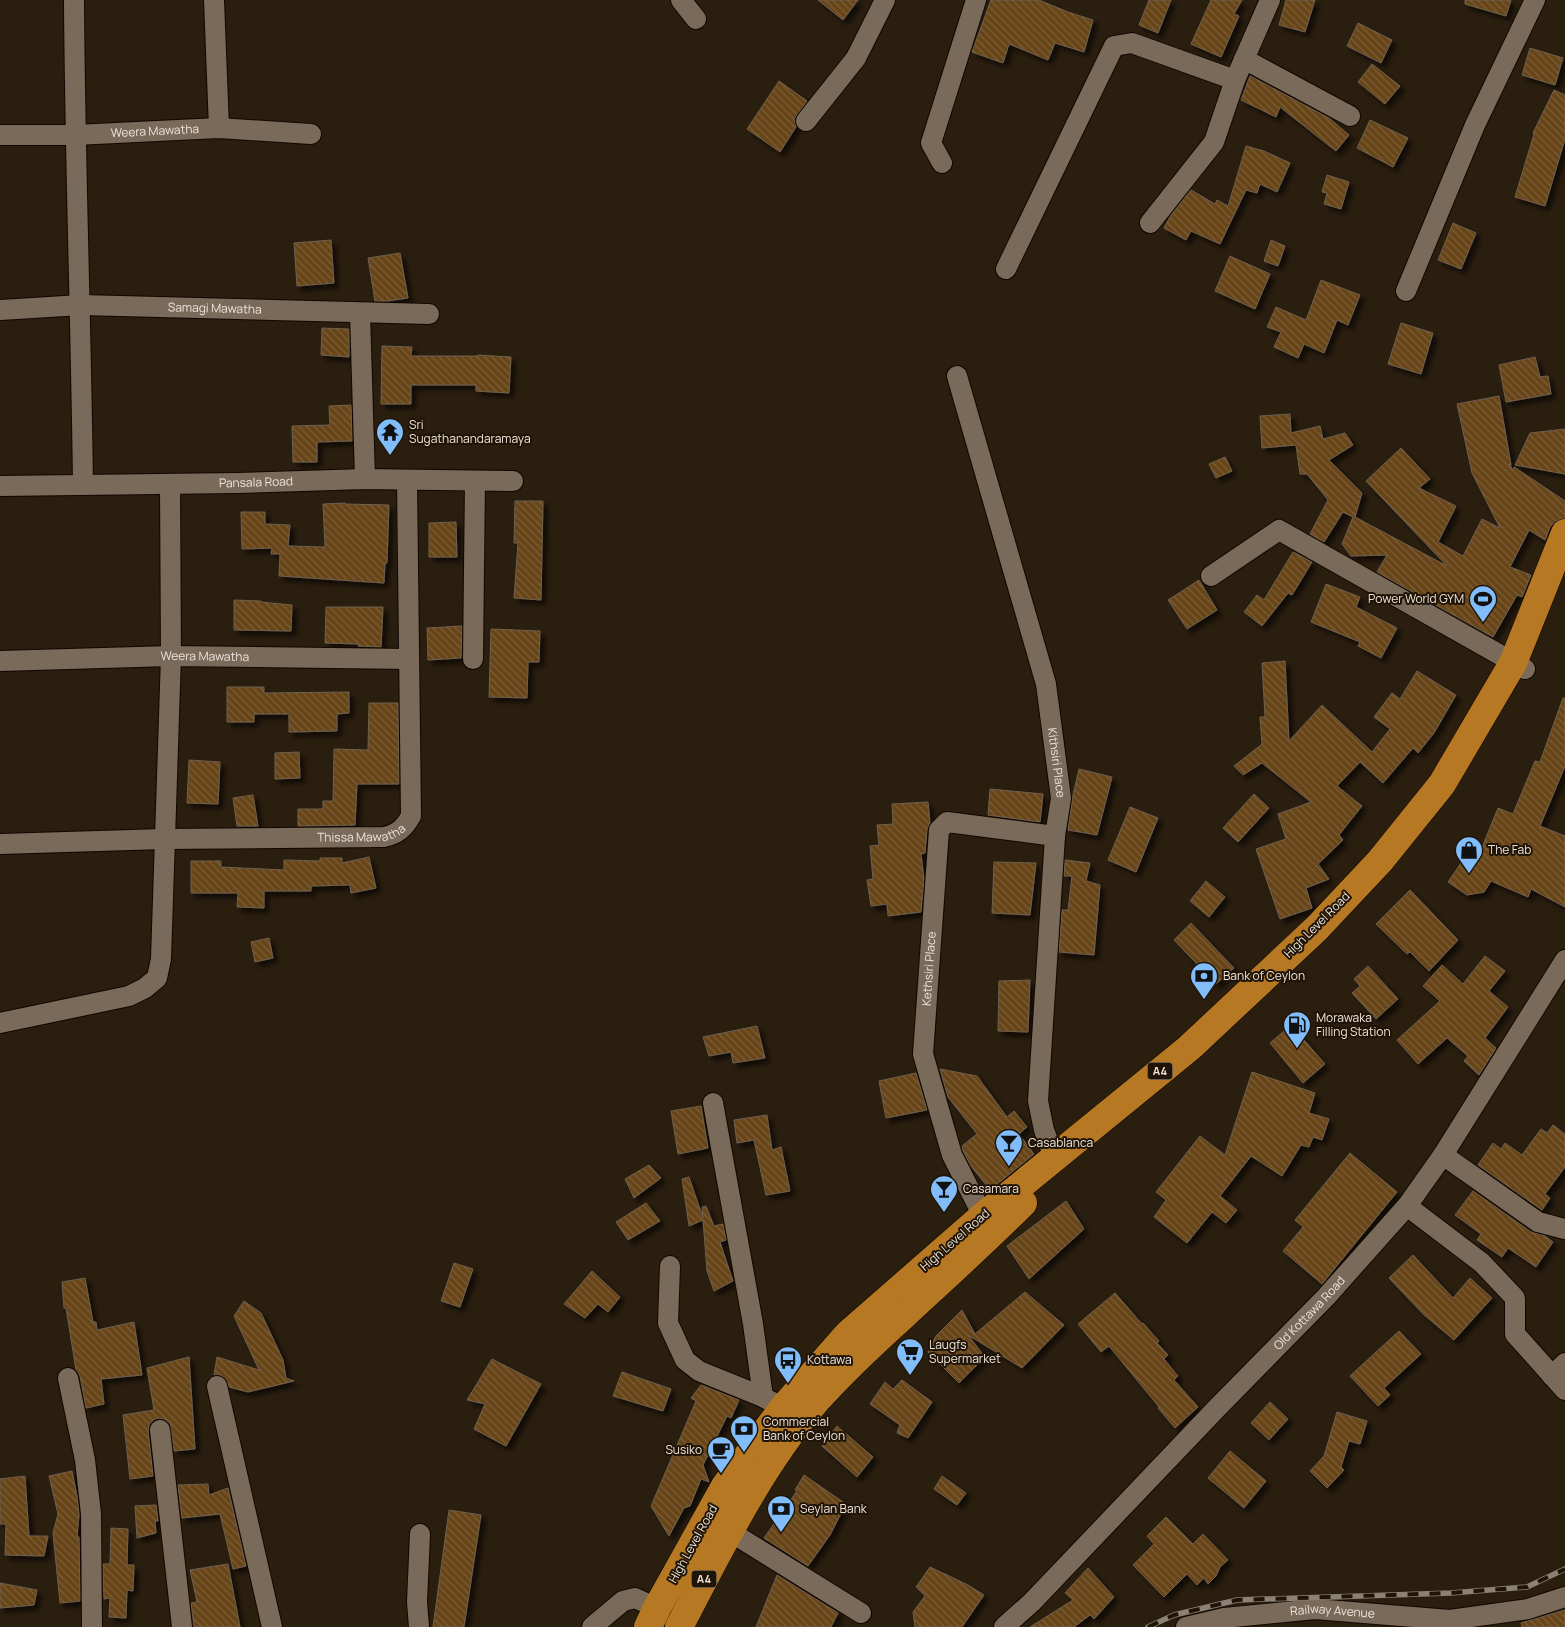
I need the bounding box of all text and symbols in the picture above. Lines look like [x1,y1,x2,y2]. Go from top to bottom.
street label: Weera Mawatha [110,120,199,141]
street label: Samagi Mawatha [168,298,262,318]
place label: Sri Sugathanandaramaya [409,416,531,447]
temple icon: Sri Sugathanandaramaya [375,417,405,456]
street label: Pansala Road [219,472,293,491]
sports icon: Power World GYM [1468,584,1498,623]
place label: Power World GYM [1368,590,1464,607]
street label: Weera Mawatha [160,647,249,665]
street label: Kithsiri Place [1044,726,1070,799]
street label: Thissa Mawatha [317,820,409,846]
shop icon: The Fab [1454,835,1484,874]
place label: The Fab [1488,841,1531,858]
street label: High Level Road [1280,888,1353,961]
street label: Kethsiri Place [917,931,940,1006]
bank icon: Bank of Ceylon [1189,961,1219,1000]
place label: Bank of Ceylon [1223,967,1305,984]
place label: Morawaka Filling Station [1316,1009,1391,1040]
fuel station icon: Morawaka Filling Station [1282,1010,1312,1049]
road number: A4 [1148,1062,1172,1080]
bar icon: Casablanca [994,1128,1024,1167]
place label: Casablanca [1028,1134,1093,1151]
bar icon: Casamara [929,1174,959,1213]
place label: Casamara [963,1180,1019,1197]
street label: High Level Road [916,1205,993,1275]
street label: Old Kottawa Road [1270,1272,1349,1354]
place label: Laugfs Supermarket [929,1336,1001,1367]
supermarket icon: Laugfs Supermarket [895,1337,925,1376]
bus stop icon: Kottawa [773,1345,803,1384]
place label: Kottawa [807,1351,852,1368]
place label: Commercial Bank of Ceylon [763,1413,845,1444]
bank icon: Commercial Bank of Ceylon [729,1414,759,1453]
cafe icon: Susiko [706,1435,736,1474]
place label: Susiko [665,1441,702,1458]
bank icon: Seylan Bank [766,1494,796,1533]
place label: Seylan Bank [800,1500,868,1517]
street label: High Level Road [664,1502,721,1586]
road number: A4 [692,1570,716,1588]
street label: Railway Avenue [1289,1600,1375,1622]

